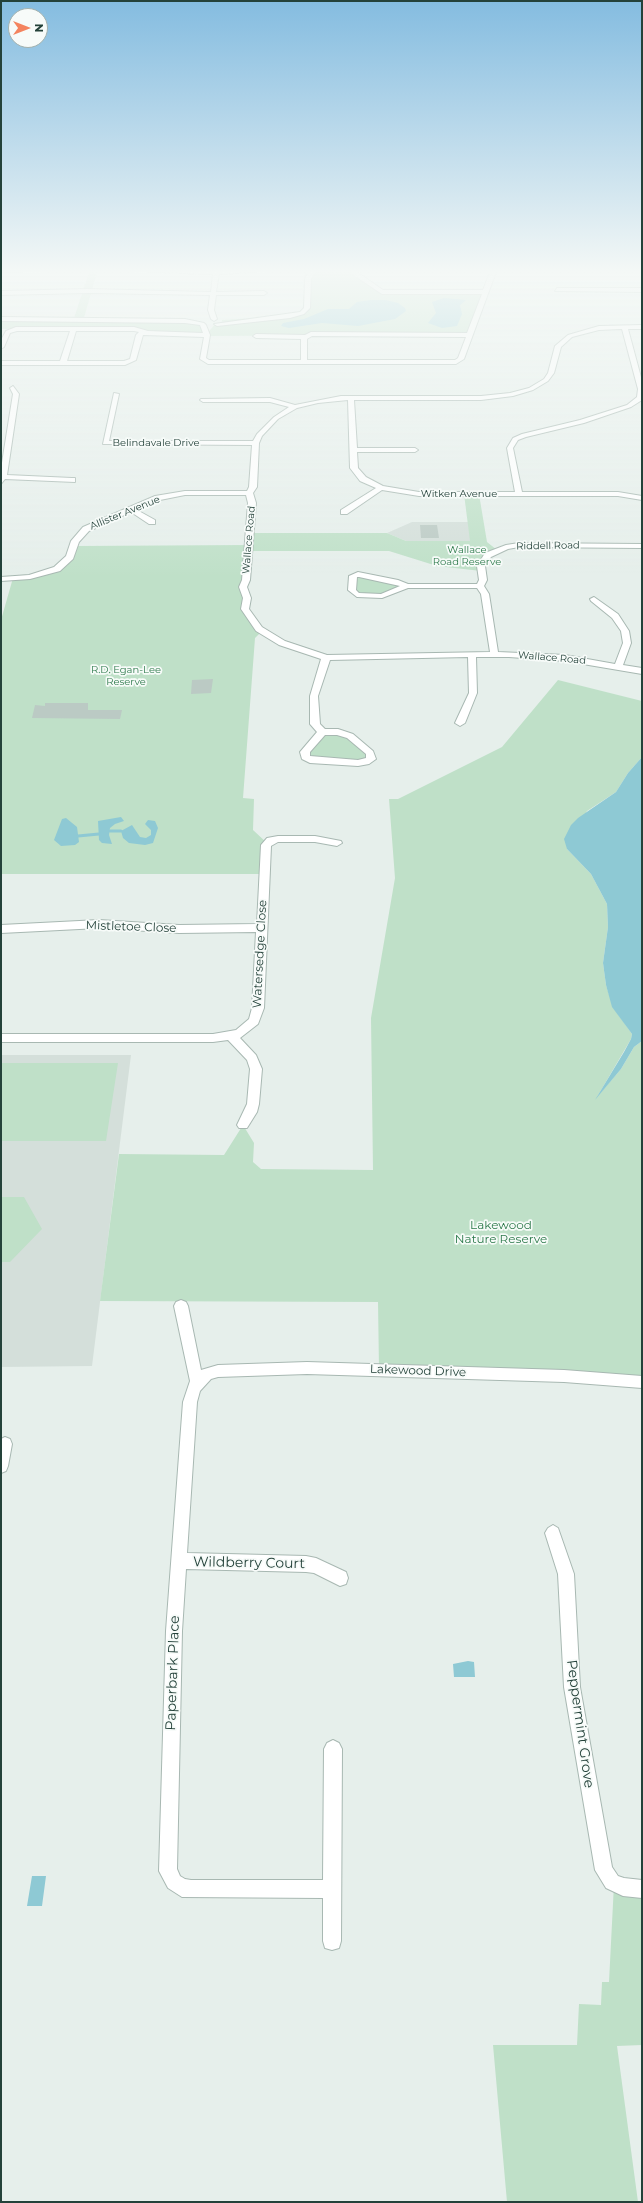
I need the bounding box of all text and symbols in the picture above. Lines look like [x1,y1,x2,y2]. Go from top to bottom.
north arrow [8,8,48,48]
text: N [32,24,46,32]
street label: Belindavale Drive [113,437,199,449]
street label: Witken Avenue [421,488,497,500]
street label: Allister Avenue [88,494,162,532]
street label: Wallace Road [240,506,258,574]
street label: Riddell Road [516,539,580,553]
park label: Wallace Road Reserve [433,544,501,568]
street label: Wallace Road [518,649,586,667]
park label: R.D. Egan-Lee Reserve [91,664,161,688]
street label: Watersedge Close [250,899,270,1009]
street label: Mistletoe Close [85,918,177,936]
park label: Lakewood Nature Reserve [455,1218,547,1246]
street label: Lakewood Drive [370,1362,466,1380]
street label: Wildberry Court [193,1554,305,1572]
street label: Paperbark Place [163,1615,183,1731]
street label: Peppermint Grove [563,1659,597,1789]

